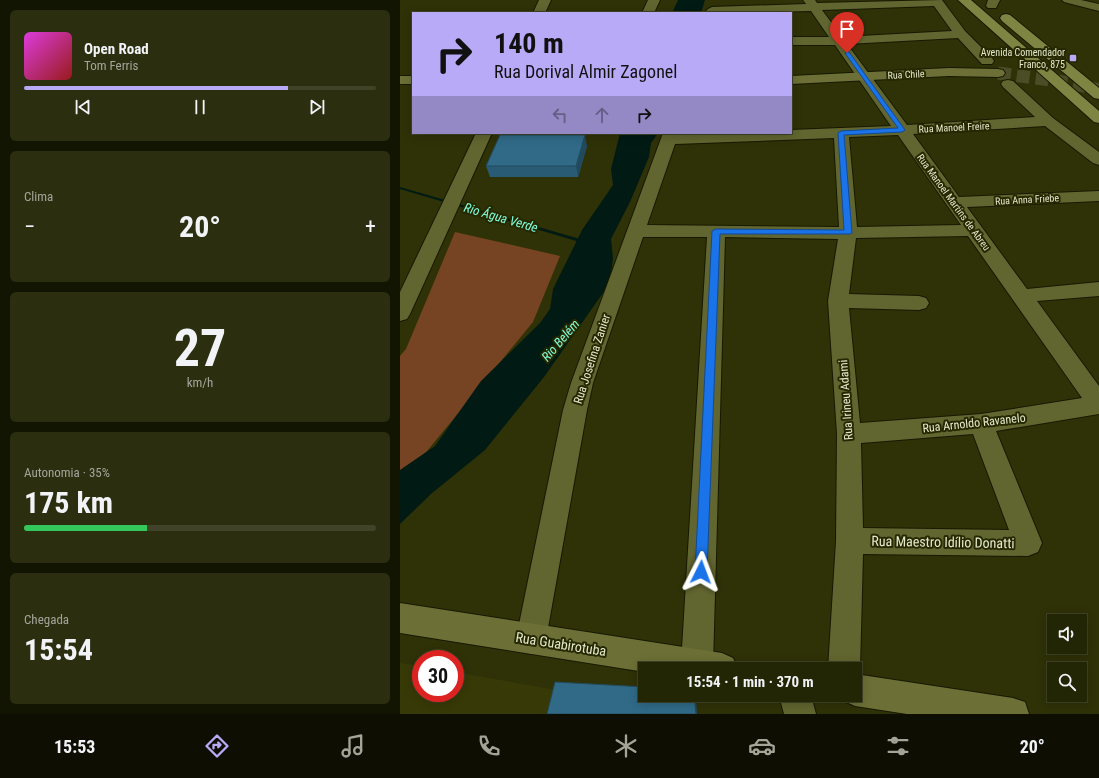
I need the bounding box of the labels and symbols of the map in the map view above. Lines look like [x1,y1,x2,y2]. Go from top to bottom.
pin [830,12,864,53]
place label: Avenida Comendador Franco, 875 [981,47,1065,70]
marker: Avenida Comendador Franco, 875 [1068,53,1078,63]
street label: Rua Chile [887,68,925,81]
street label: Rua Manoel Freire [918,120,990,135]
street label: Rua Manoel Martins de Abreu [915,152,992,253]
street label: Rua Anna Friebe [995,192,1060,207]
water label: Rio Água Verde [462,200,540,235]
street label: Rua Josefina Zanier [571,312,613,406]
water label: Rio Belém [538,317,582,364]
street label: Rua Irineu Adami [836,359,856,441]
street label: Rua Arnoldo Ravanelo [922,411,1026,435]
street label: Rua Maestro Idílio Donatti [871,533,1015,551]
position arrow [680,551,722,593]
street label: Rua Guabirotuba [514,629,608,659]
speed limit sign: 30 [412,650,464,702]

